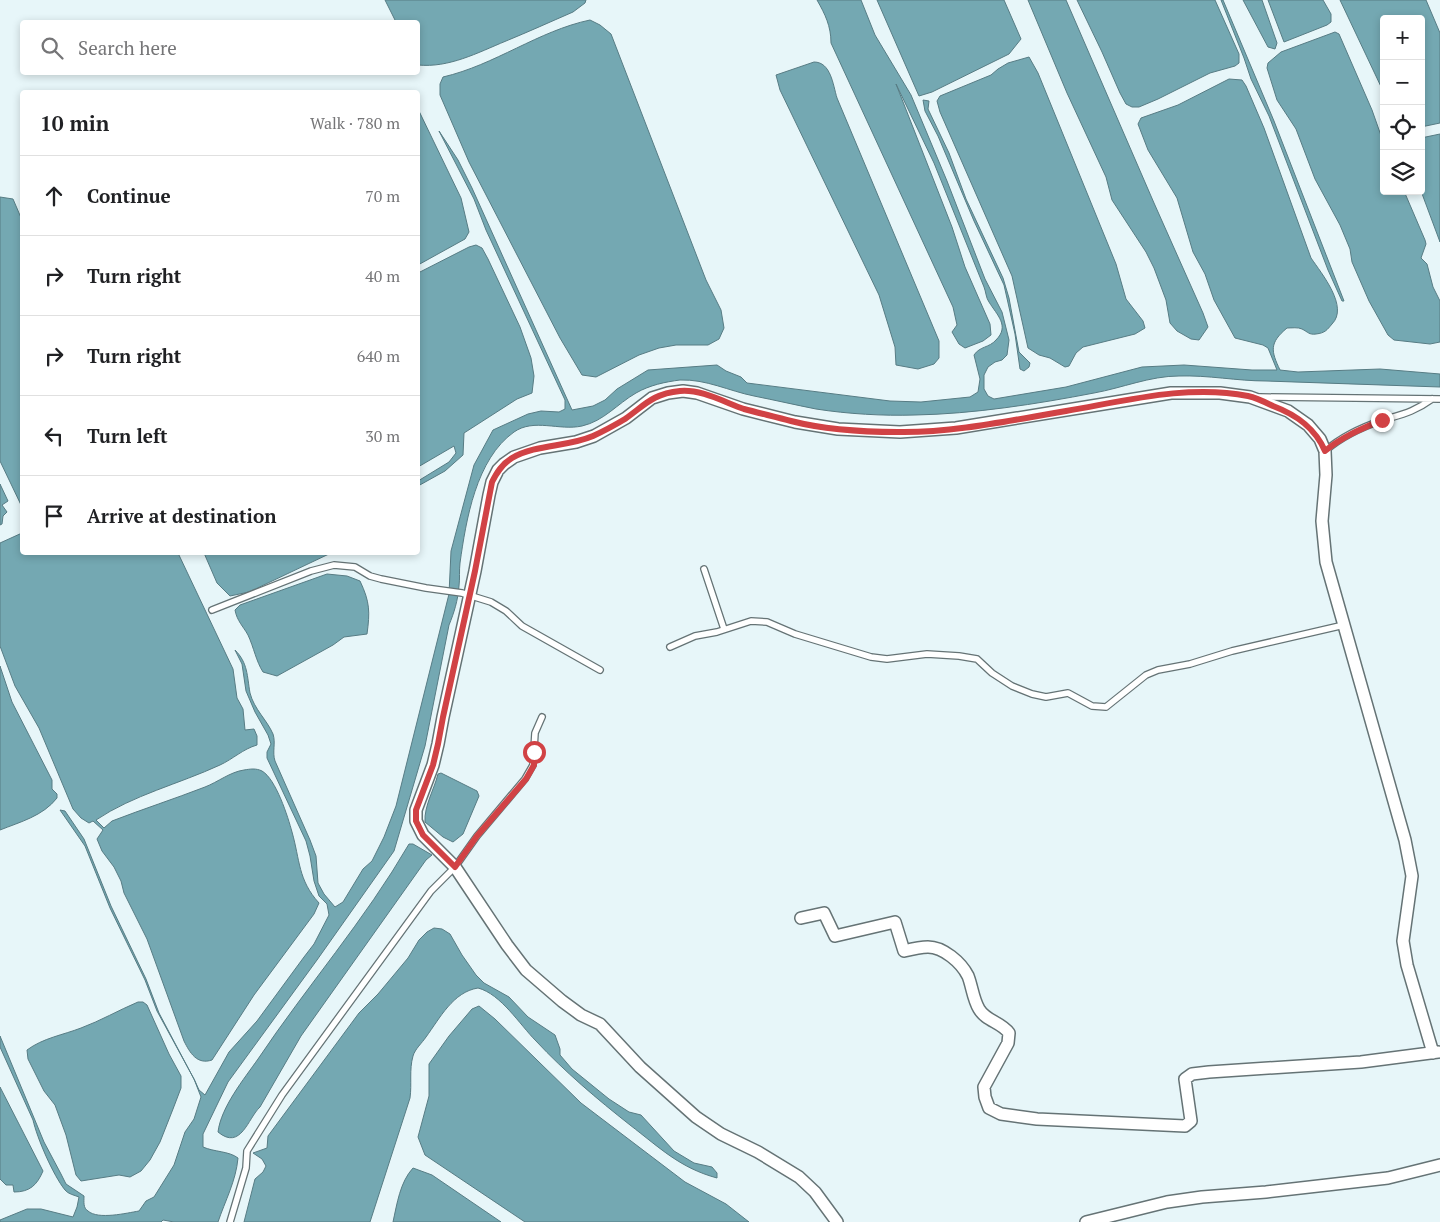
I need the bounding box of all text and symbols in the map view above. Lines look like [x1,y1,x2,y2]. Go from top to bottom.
map controls [1380,15,1425,195]
button: + [1380,15,1425,60]
search box [20,20,420,75]
icon: search [38,34,66,62]
text: Search here [78,35,177,60]
button: − [1380,60,1425,105]
button: locate [1380,105,1425,150]
text: 10 min [40,109,109,137]
text: Walk · 780 m [310,112,400,134]
button: layers [1380,150,1425,195]
icon: ahead [40,182,68,210]
text: Continue [87,183,171,208]
text: 70 m [365,185,400,207]
icon: right [40,262,68,290]
text: Turn right [87,263,181,288]
text: 40 m [365,265,400,287]
icon: right [40,342,68,370]
text: Turn right [87,343,181,368]
text: 640 m [357,345,400,367]
route end [1371,409,1394,432]
icon: left [40,422,68,450]
text: Turn left [87,423,168,448]
text: 30 m [365,425,400,447]
icon: arrive [40,502,68,530]
text: Arrive at destination [87,503,276,528]
route start [523,741,546,764]

